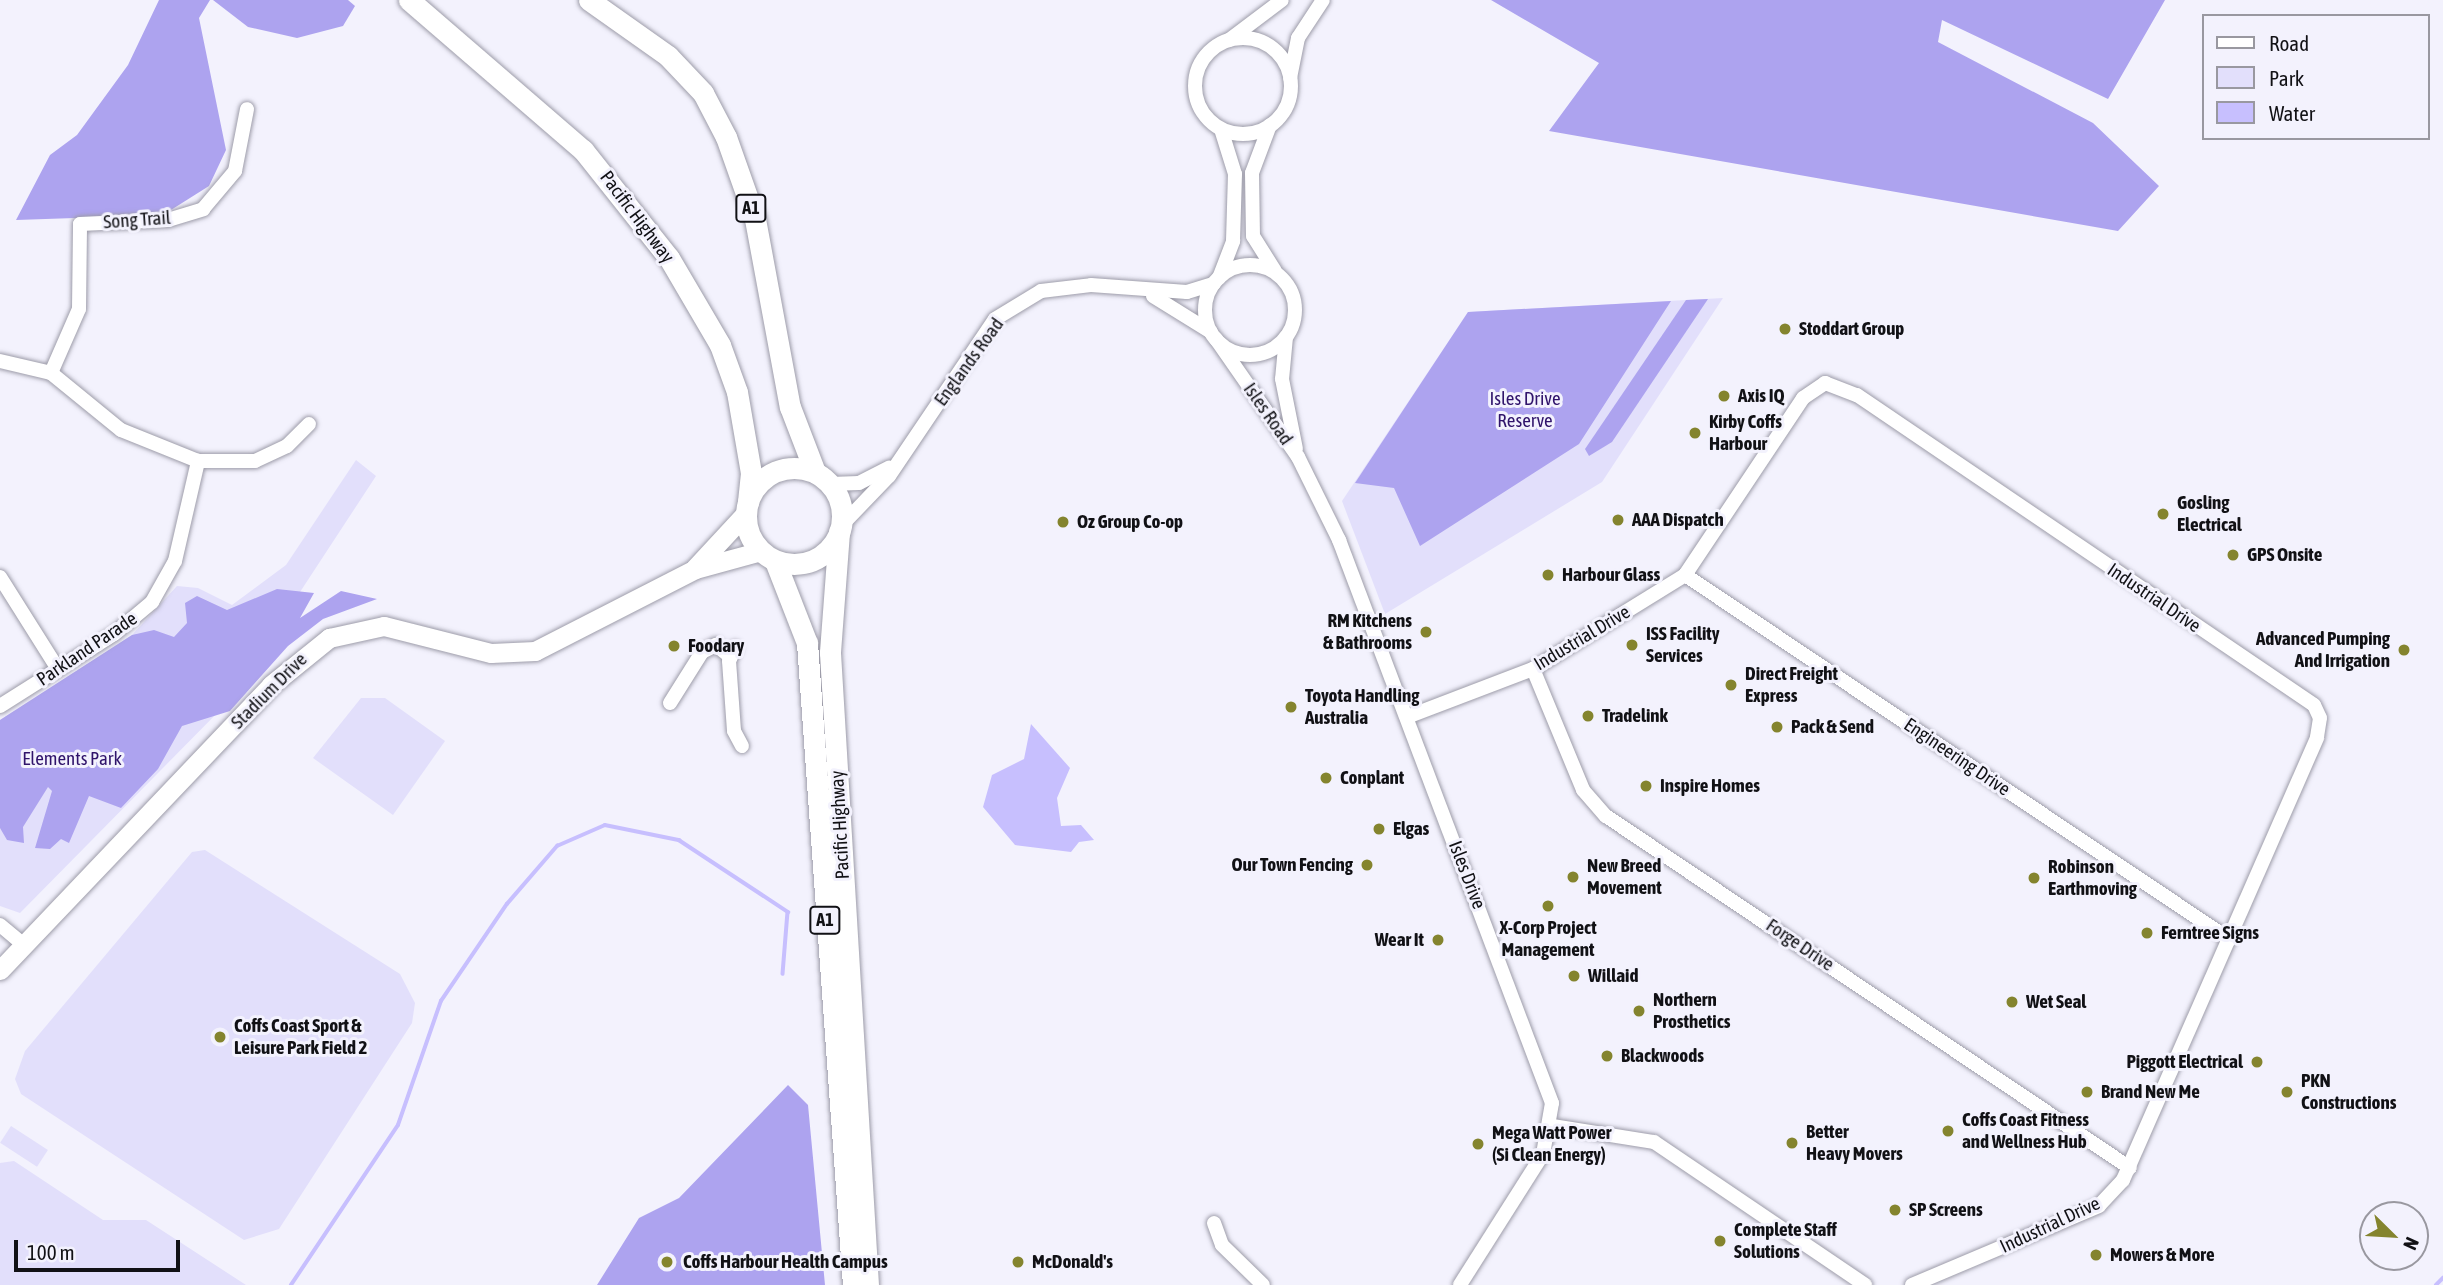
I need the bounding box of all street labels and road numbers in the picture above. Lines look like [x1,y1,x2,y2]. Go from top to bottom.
street label: Pacific Highway [595,167,679,267]
road number: A1 [735,194,767,223]
street label: Song Trail [103,206,171,234]
street label: Englands Road [929,314,1009,410]
street label: Isles Road [1238,379,1298,449]
street label: Industrial Drive [2103,558,2205,638]
street label: Industrial Drive [1530,600,1634,676]
street label: Parkland Parade [33,607,141,691]
street label: Stadium Drive [226,648,312,734]
street label: Engineering Drive [1900,713,2014,801]
street label: Pacific Highway [826,770,854,880]
street label: Isles Drive [1444,838,1490,912]
road number: A1 [809,905,841,934]
street label: Forge Drive [1762,914,1838,976]
street label: Industrial Drive [1996,1192,2104,1258]

